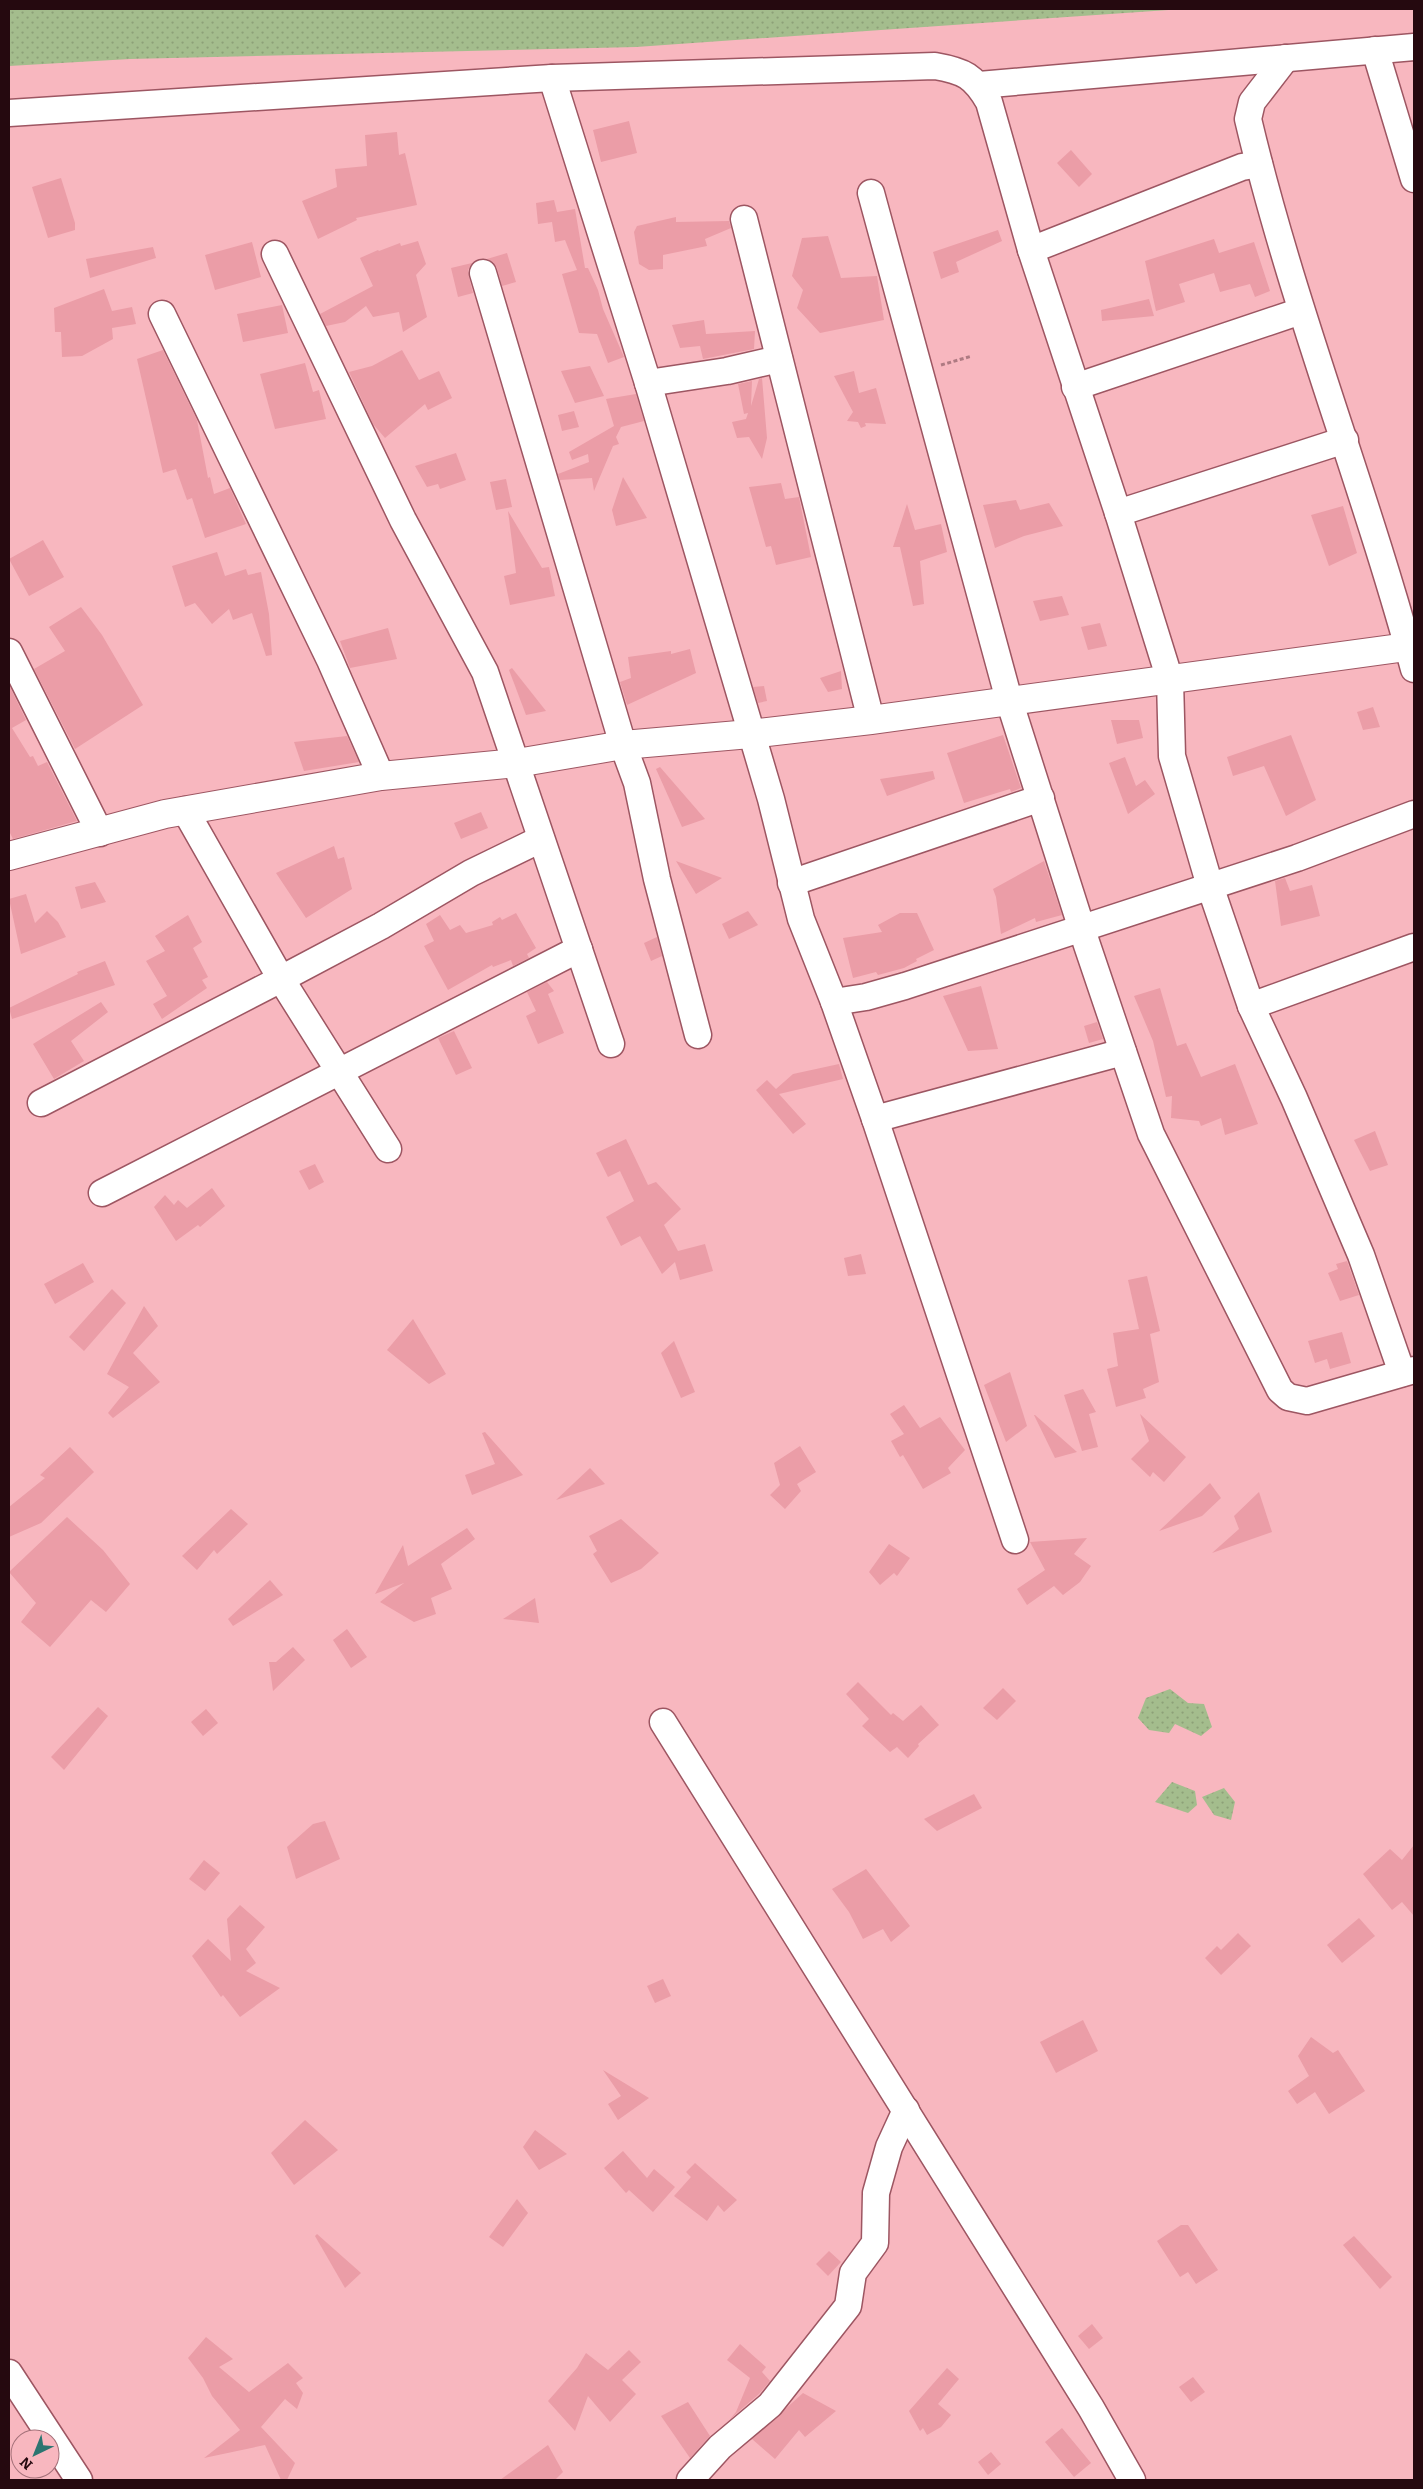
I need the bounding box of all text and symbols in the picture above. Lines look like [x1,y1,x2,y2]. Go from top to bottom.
north arrow [10,2429,60,2479]
text: N [17,2453,36,2473]

